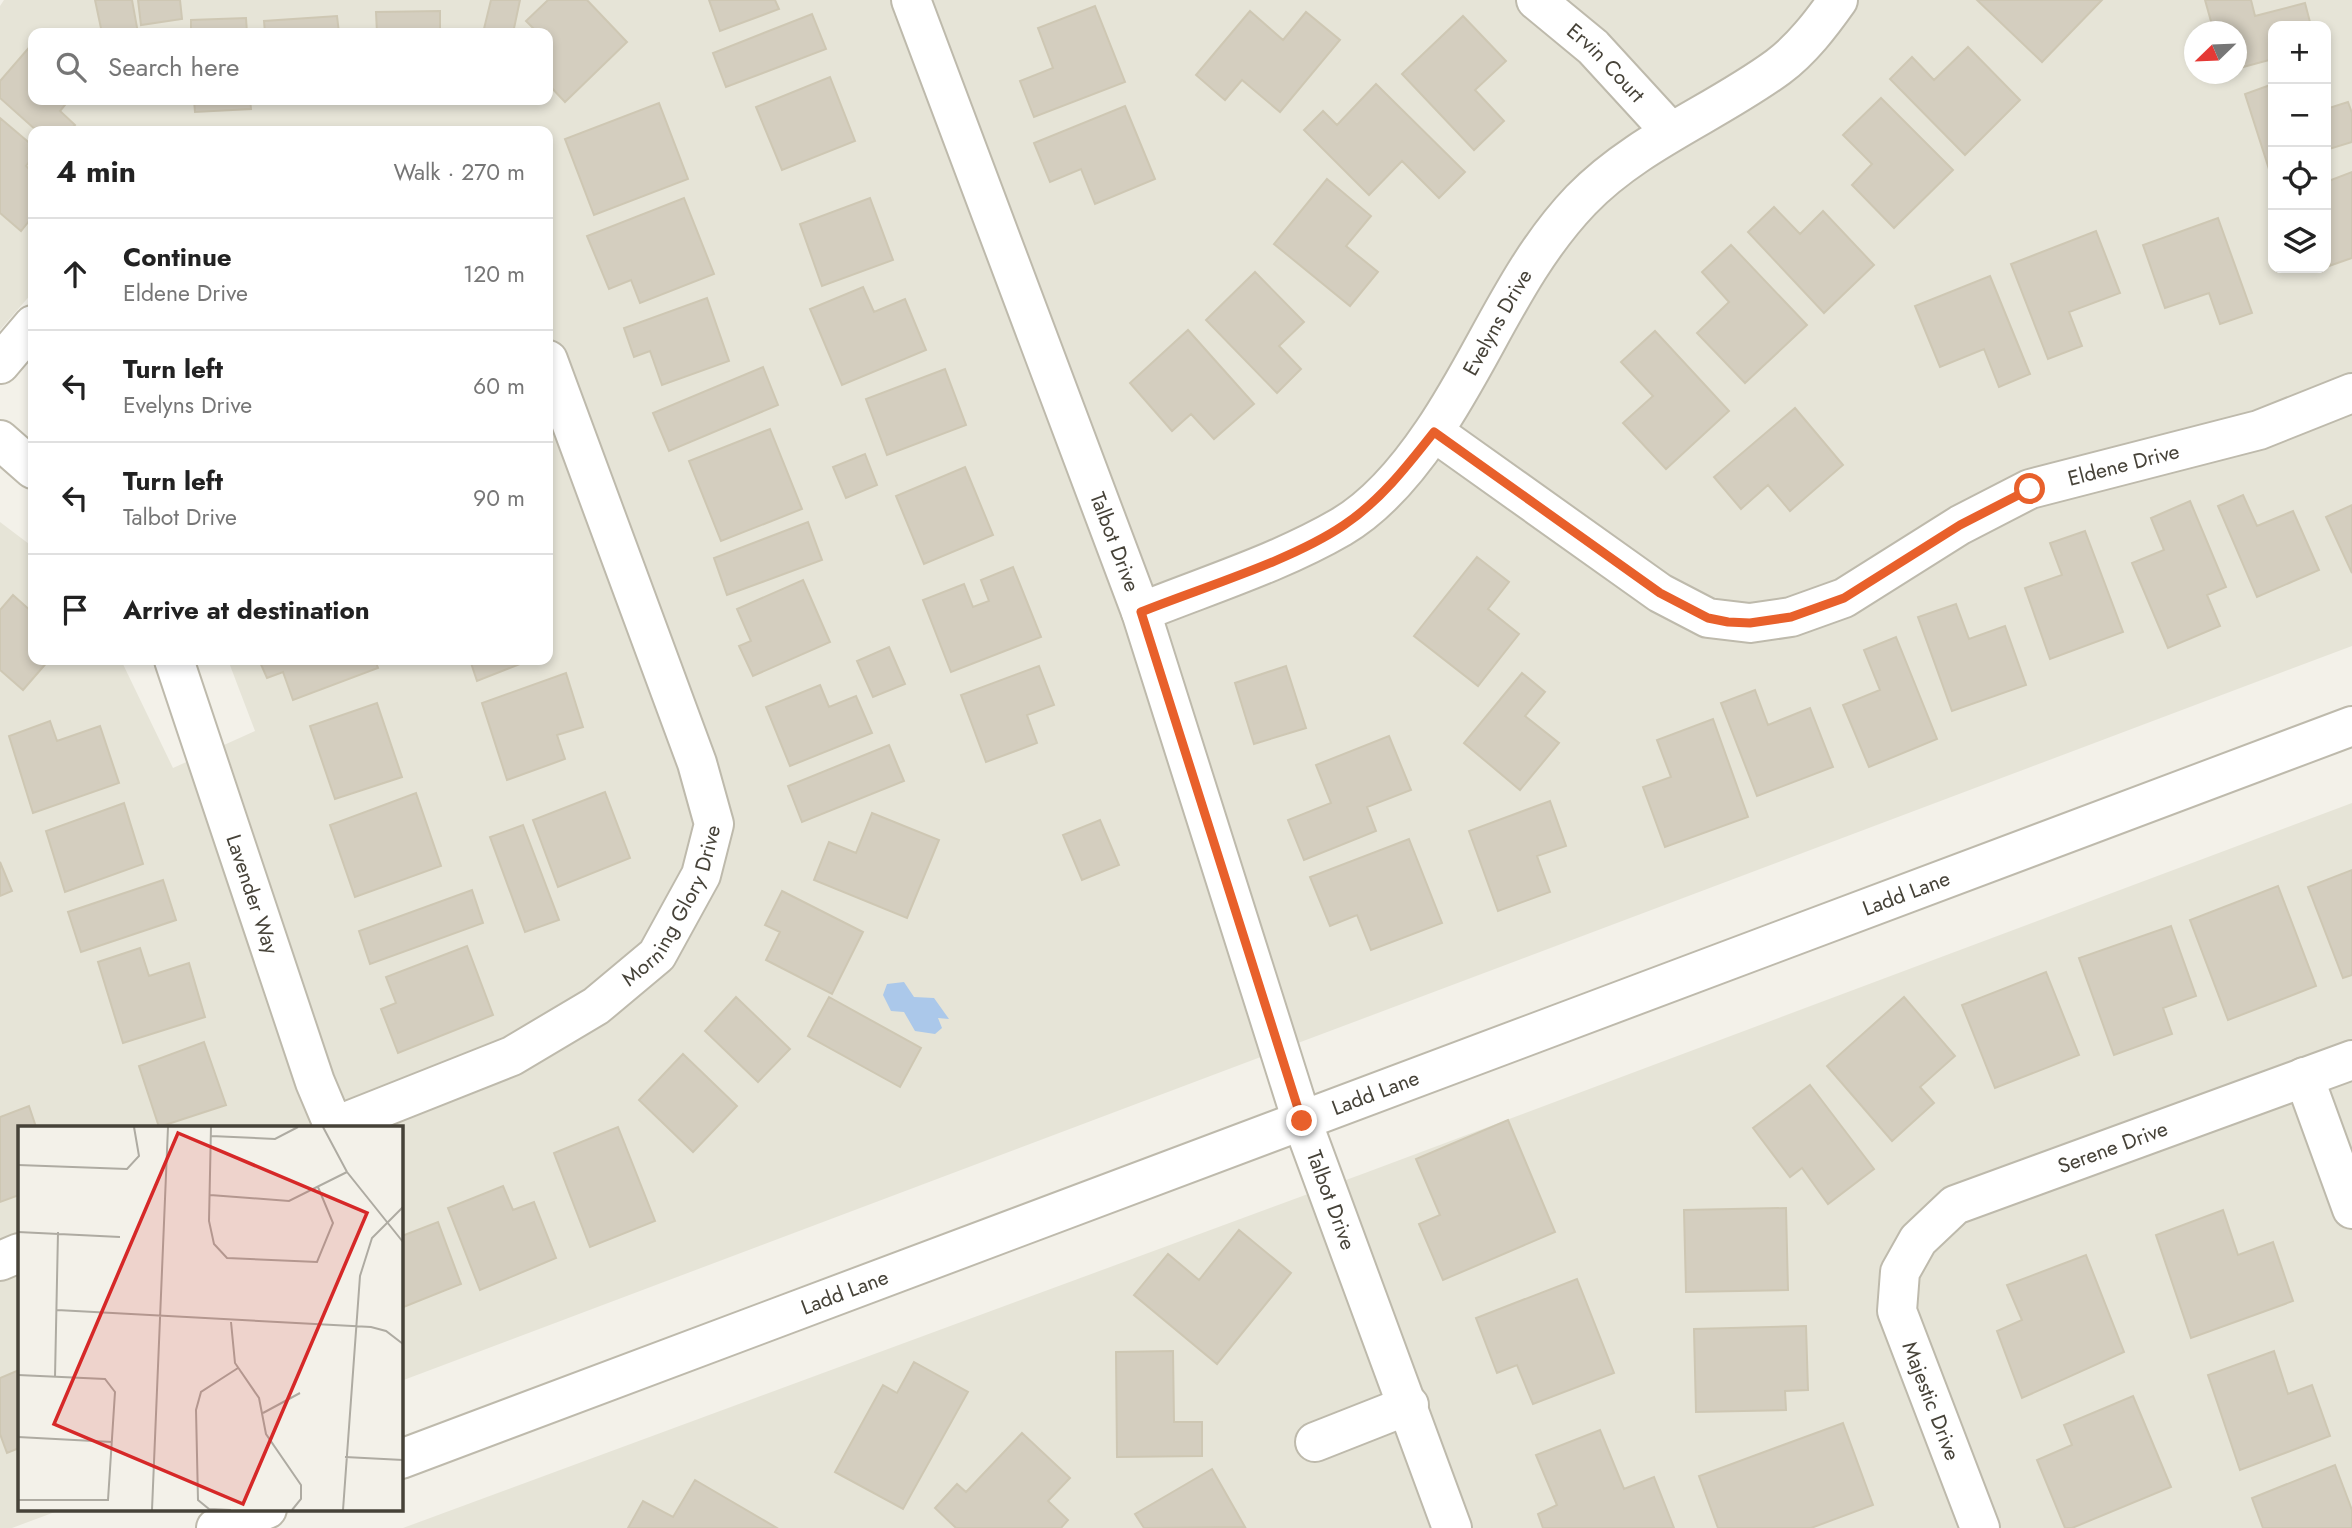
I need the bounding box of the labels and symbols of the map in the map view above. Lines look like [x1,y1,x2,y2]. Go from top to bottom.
street label: Ervin Court [1560,16,1652,109]
north arrow [2184,21,2247,84]
street label: Evelyns Drive [1456,263,1540,381]
street label: Eldene Drive [2065,436,2183,494]
route start [2014,473,2045,504]
street label: Talbot Drive [1082,488,1147,596]
street label: Morning Glory Drive [615,822,728,993]
street label: Lavender Way [218,830,286,959]
street label: Ladd Lane [1858,863,1954,924]
street label: Ladd Lane [1327,1063,1424,1123]
route end [1286,1105,1317,1136]
street label: Serene Drive [2054,1114,2172,1181]
inset map [18,1126,402,1510]
street label: Talbot Drive [1299,1146,1363,1254]
street label: Ladd Lane [797,1262,893,1322]
street label: Majestic Drive [1895,1337,1967,1465]

